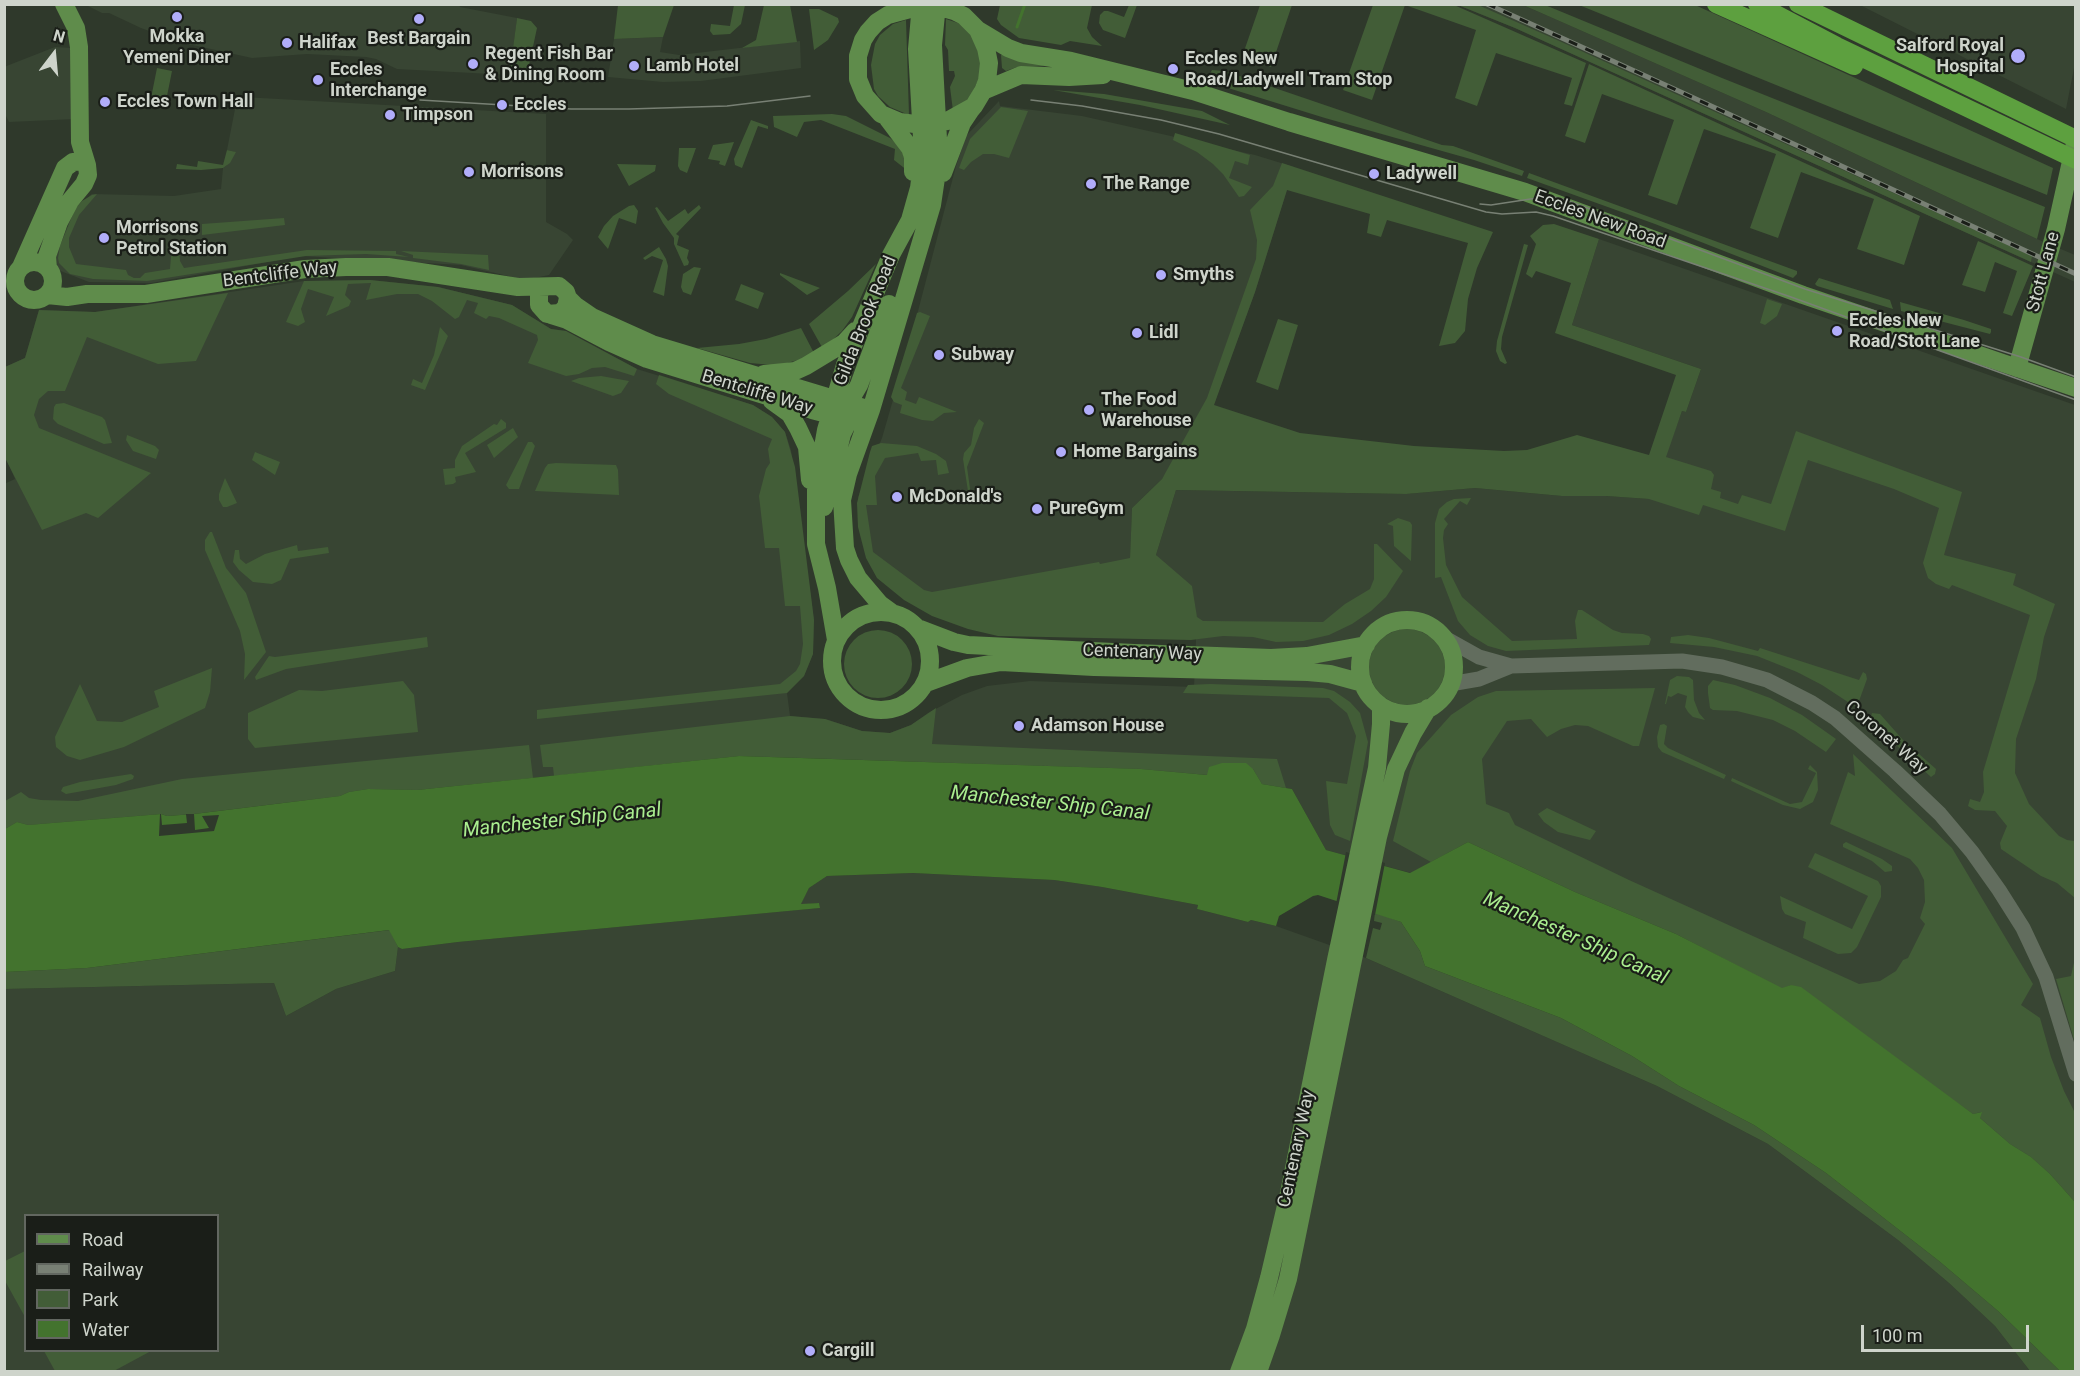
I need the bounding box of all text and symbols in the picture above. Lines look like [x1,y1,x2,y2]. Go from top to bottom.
marker: Mokka Yemeni Diner [170,10,184,24]
marker: Best Bargain [412,12,426,26]
north arrow [24,24,84,84]
text: N [51,26,67,47]
place label: Mokka Yemeni Diner [123,26,231,68]
place label: Best Bargain [367,28,471,50]
place label: Halifax [299,32,356,54]
place label: Salford Royal Hospital [1896,35,2004,78]
marker: Halifax [280,36,294,50]
place label: Regent Fish Bar & Dining Room [485,43,613,86]
marker: Salford Royal Hospital [2009,47,2027,65]
place label: Eccles New Road/Ladywell Tram Stop [1185,48,1392,90]
place label: Lamb Hotel [646,55,739,77]
marker: Regent Fish Bar & Dining Room [466,57,480,71]
place label: Eccles Interchange [330,59,427,101]
marker: Lamb Hotel [627,59,641,73]
marker: Eccles New Road/Ladywell Tram Stop [1166,62,1180,76]
marker: Eccles Interchange [311,73,325,87]
place label: Eccles Town Hall [117,91,253,113]
place label: Eccles [514,94,566,116]
marker: Eccles Town Hall [98,95,112,109]
marker: Eccles [495,98,509,112]
place label: Timpson [402,104,473,126]
marker: Timpson [383,108,397,122]
place label: Morrisons [481,161,564,183]
place label: Ladywell [1386,163,1457,185]
marker: Morrisons [462,165,476,179]
marker: Ladywell [1367,167,1381,181]
place label: The Range [1103,173,1190,195]
marker: The Range [1084,177,1098,191]
street label: Eccles New Road [1531,186,1669,254]
place label: Morrisons Petrol Station [116,217,227,260]
street label: Stott Lane [2023,230,2065,314]
marker: Morrisons Petrol Station [97,231,111,245]
street label: Gilda Brook Road [830,253,902,389]
street label: Bentcliffe Way [222,257,338,293]
place label: Smyths [1173,264,1234,286]
marker: Smyths [1154,268,1168,282]
place label: Eccles New Road/Stott Lane [1849,310,1980,352]
place label: Lidl [1149,322,1178,344]
marker: Eccles New Road/Stott Lane [1830,324,1844,338]
marker: Lidl [1130,326,1144,340]
place label: Subway [951,344,1014,366]
marker: Subway [932,348,946,362]
street label: Bentcliffe Way [699,366,815,420]
place label: The Food Warehouse [1101,389,1192,432]
marker: The Food Warehouse [1082,403,1096,417]
place label: Home Bargains [1073,441,1197,463]
marker: Home Bargains [1054,445,1068,459]
place label: McDonald's [909,486,1002,508]
marker: McDonald's [890,490,904,504]
place label: PureGym [1049,498,1124,520]
marker: PureGym [1030,502,1044,516]
street label: Centenary Way [1082,640,1202,666]
street label: Coronet Way [1840,696,1932,780]
place label: Adamson House [1031,715,1164,737]
marker: Adamson House [1012,719,1026,733]
water label: Manchester Ship Canal [950,782,1150,826]
water label: Manchester Ship Canal [462,799,662,843]
water label: Manchester Ship Canal [1479,887,1671,991]
street label: Centenary Way [1274,1088,1320,1210]
legend [24,1214,219,1352]
text: Road [82,1229,123,1250]
text: Railway [82,1259,143,1280]
text: Park [82,1289,118,1310]
scale bar [1864,1313,2032,1351]
text: Water [82,1319,129,1340]
text: 100 m [1872,1325,1923,1346]
place label: Cargill [822,1340,874,1362]
marker: Cargill [803,1344,817,1358]

